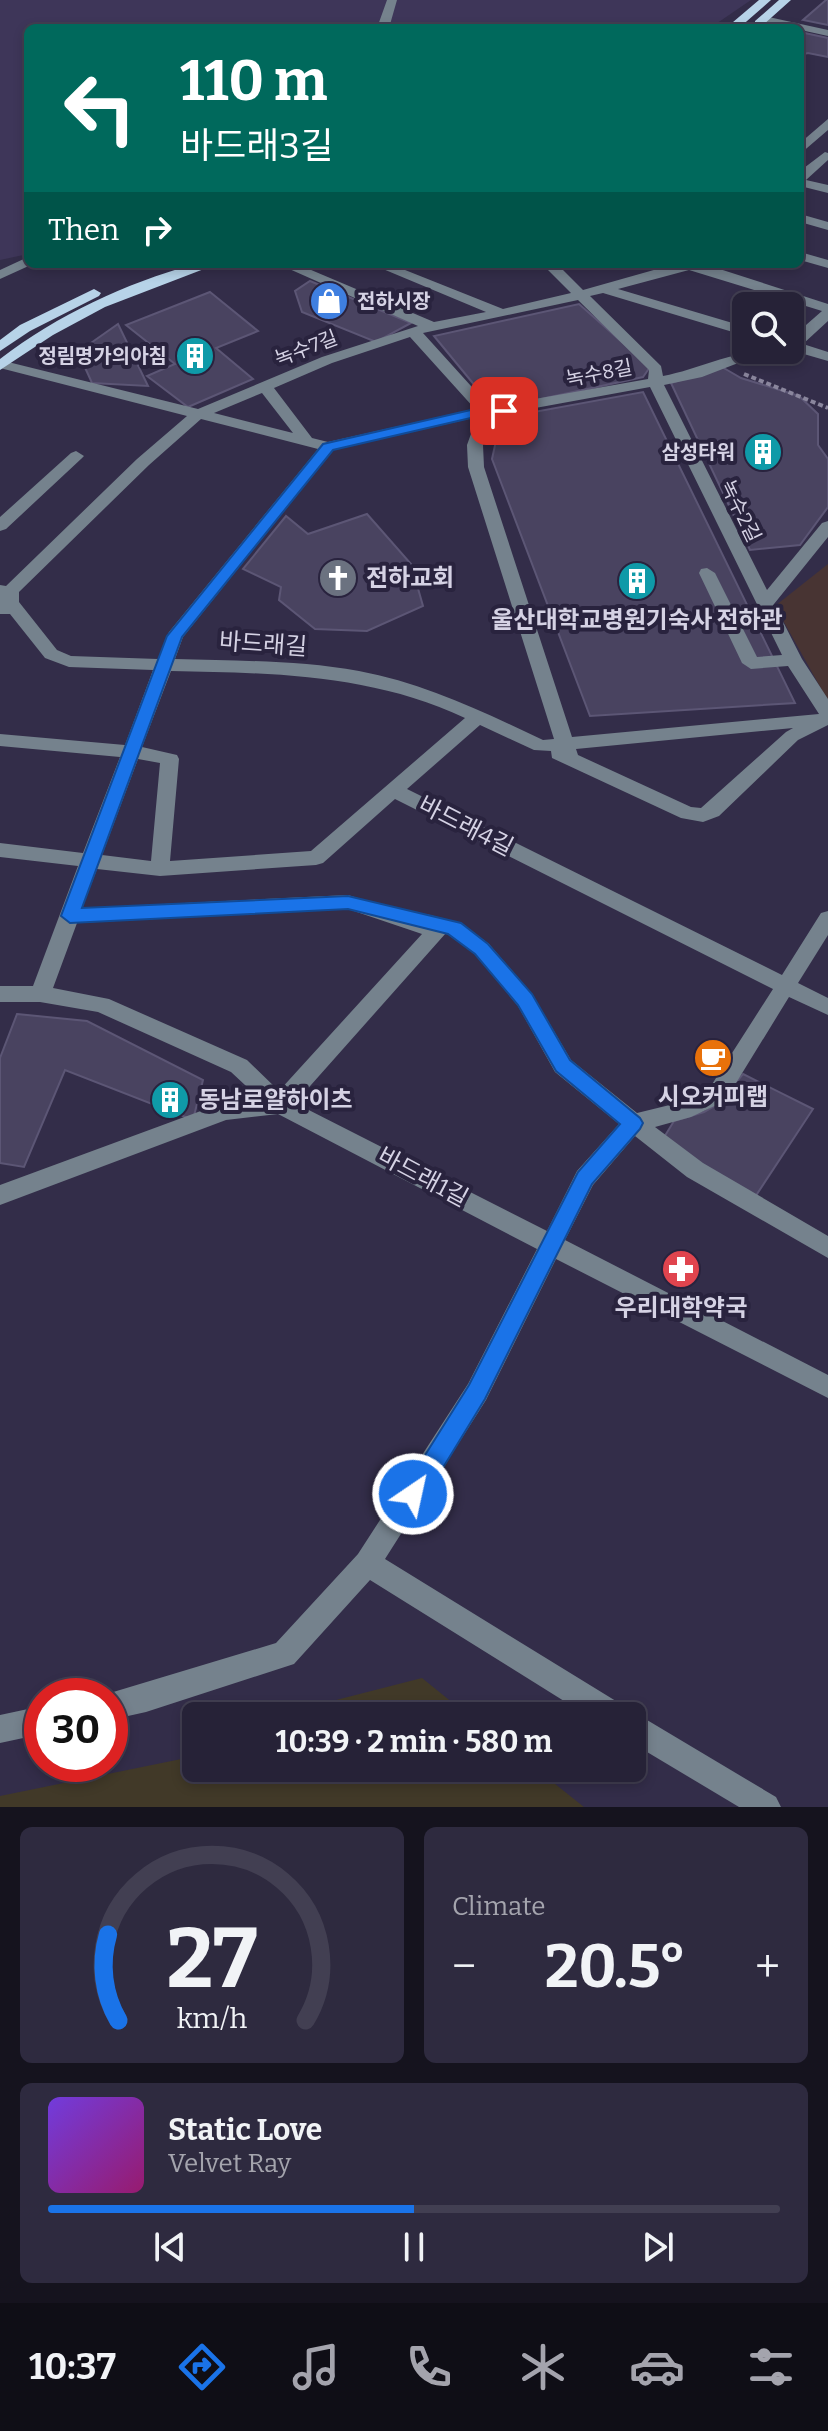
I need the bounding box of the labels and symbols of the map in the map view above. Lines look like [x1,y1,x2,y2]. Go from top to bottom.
shop icon: 전하시장 [308,280,350,322]
place label: 전하시장 [357,289,431,313]
street label: 녹수7길 [271,325,341,371]
building icon: 정림명가의아침 [174,335,216,377]
place label: 정림명가의아침 [38,344,167,368]
street label: 녹수8길 [564,355,634,391]
pin [470,377,538,445]
building icon: 삼성타워 [742,431,784,473]
place label: 삼성타워 [661,440,735,464]
street label: 녹수2길 [716,476,766,546]
church icon: 전하교회 [317,557,359,599]
building icon: 울산대학교병원기숙사 전하관 [616,560,658,602]
place label: 전하교회 [366,564,454,592]
place label: 울산대학교병원기숙사 전하관 [491,606,783,634]
street label: 바드래길 [218,627,308,661]
street label: 바드래4길 [414,790,518,862]
cafe icon: 시오커피랩 [692,1037,734,1079]
building icon: 동남로얄하이츠 [149,1079,191,1121]
place label: 시오커피랩 [658,1083,768,1111]
place label: 동남로얄하이츠 [198,1086,353,1114]
street label: 바드래1길 [373,1142,473,1212]
pharmacy icon: 우리대학약국 [660,1248,702,1290]
place label: 우리대학약국 [615,1294,747,1322]
position arrow [371,1452,455,1536]
speed limit sign: 30 [24,1678,128,1782]

